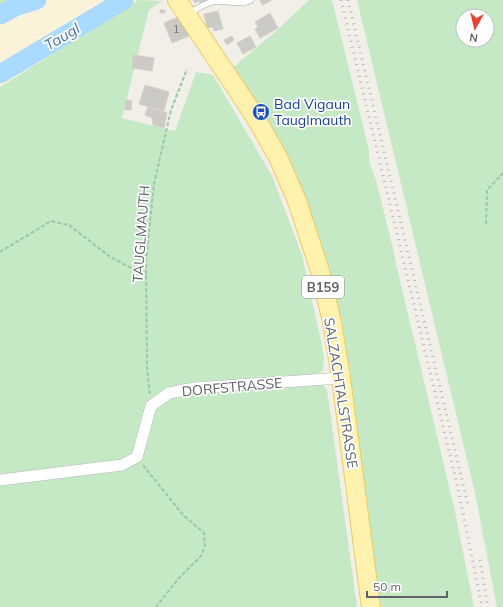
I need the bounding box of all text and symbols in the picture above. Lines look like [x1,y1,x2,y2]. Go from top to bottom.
north arrow [455,8,495,48]
water label: Taugl [40,18,83,55]
house number: 1 [172,21,180,36]
text: N [469,30,479,45]
place label: Bad Vigaun Tauglmauth [274,95,352,129]
bus stop icon: Bad Vigaun Tauglmauth [251,102,271,122]
street label: TAUGLMAUTH [129,185,153,283]
road number: B159 [302,276,344,298]
street label: SALZACHTALSTRASSE [320,316,362,470]
street label: DORFSTRASSE [181,374,283,400]
scale bar [367,573,447,599]
text: 50 m [373,579,401,594]

